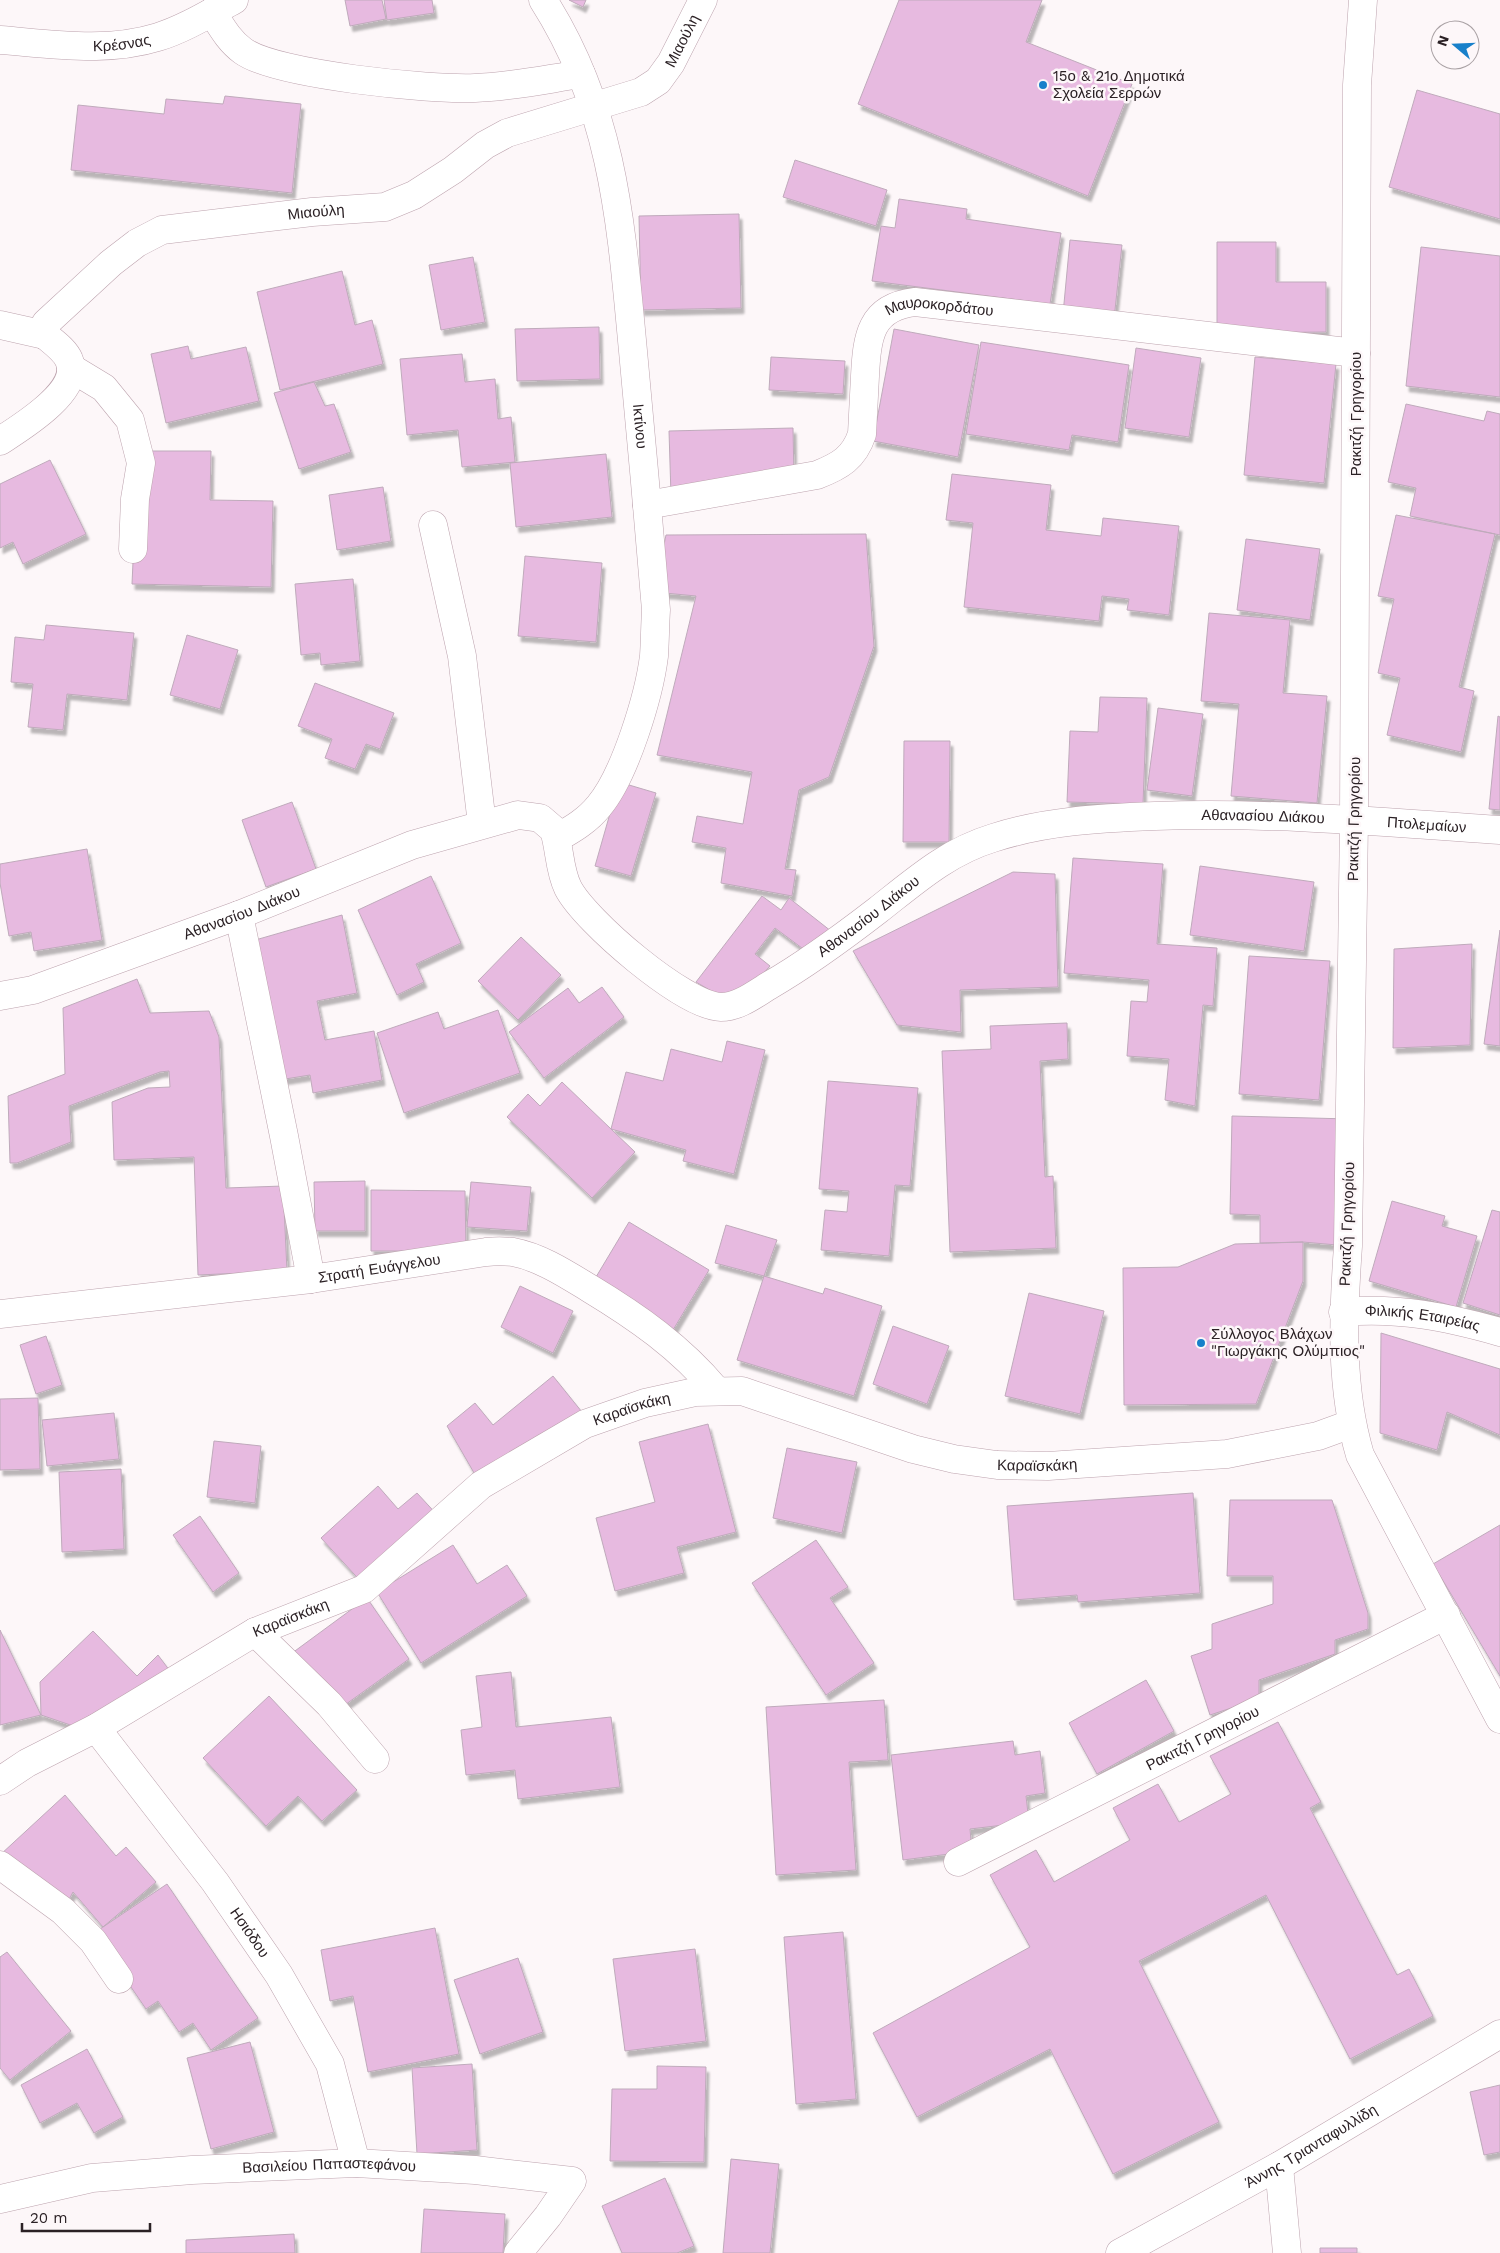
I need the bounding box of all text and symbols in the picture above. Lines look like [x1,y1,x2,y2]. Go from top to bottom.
street label: Μιαούλη [661,11,703,70]
north arrow [1430,20,1480,70]
street label: Κρέσνας [93,31,152,55]
text: N [1433,33,1452,48]
place label: 15ο & 21ο Δημοτικά Σχολεία Σερρών [1053,67,1185,102]
marker: 15ο & 21ο Δημοτικά Σχολεία Σερρών [1037,79,1049,91]
street label: Μιαούλη [287,201,345,224]
street label: Μαυροκορδάτου [882,293,995,320]
street label: Ρακιτζή Γρηγορίου [1347,352,1365,476]
street label: Ικτίνου [629,403,651,449]
street label: Ρακιτζή Γρηγορίου [1344,757,1364,881]
street label: Αθανασίου Διάκου [1201,806,1325,827]
street label: Πτολεμαίων [1386,813,1467,837]
street label: Αθανασίου Διάκου [814,872,923,961]
street label: Αθανασίου Διάκου [181,882,303,943]
street label: Ρακιτζή Γρηγορίου [1336,1162,1358,1286]
street label: Στρατή Ευάγγελου [317,1250,442,1287]
street label: Φιλικής Εταιρείας [1365,1302,1482,1335]
place label: Σύλλογος Βλάχων "Γιωργάκης Ολύμπιος" [1211,1325,1365,1360]
marker: Σύλλογος Βλάχων "Γιωργάκης Ολύμπιος" [1195,1337,1207,1349]
street label: Καραϊσκάκη [591,1389,672,1429]
street label: Καραϊσκάκη [997,1455,1078,1475]
street label: Καραϊσκάκη [250,1595,331,1641]
street label: Ρακιτζή Γρηγορίου [1143,1702,1262,1774]
street label: Ησιόδου [226,1904,273,1961]
street label: Άννης Τριανταφυλλίδη [1242,2100,1380,2192]
street label: Βασιλείου Παπαστεφάνου [242,2154,417,2177]
scale bar [22,2200,150,2232]
text: 20 m [30,2209,68,2227]

